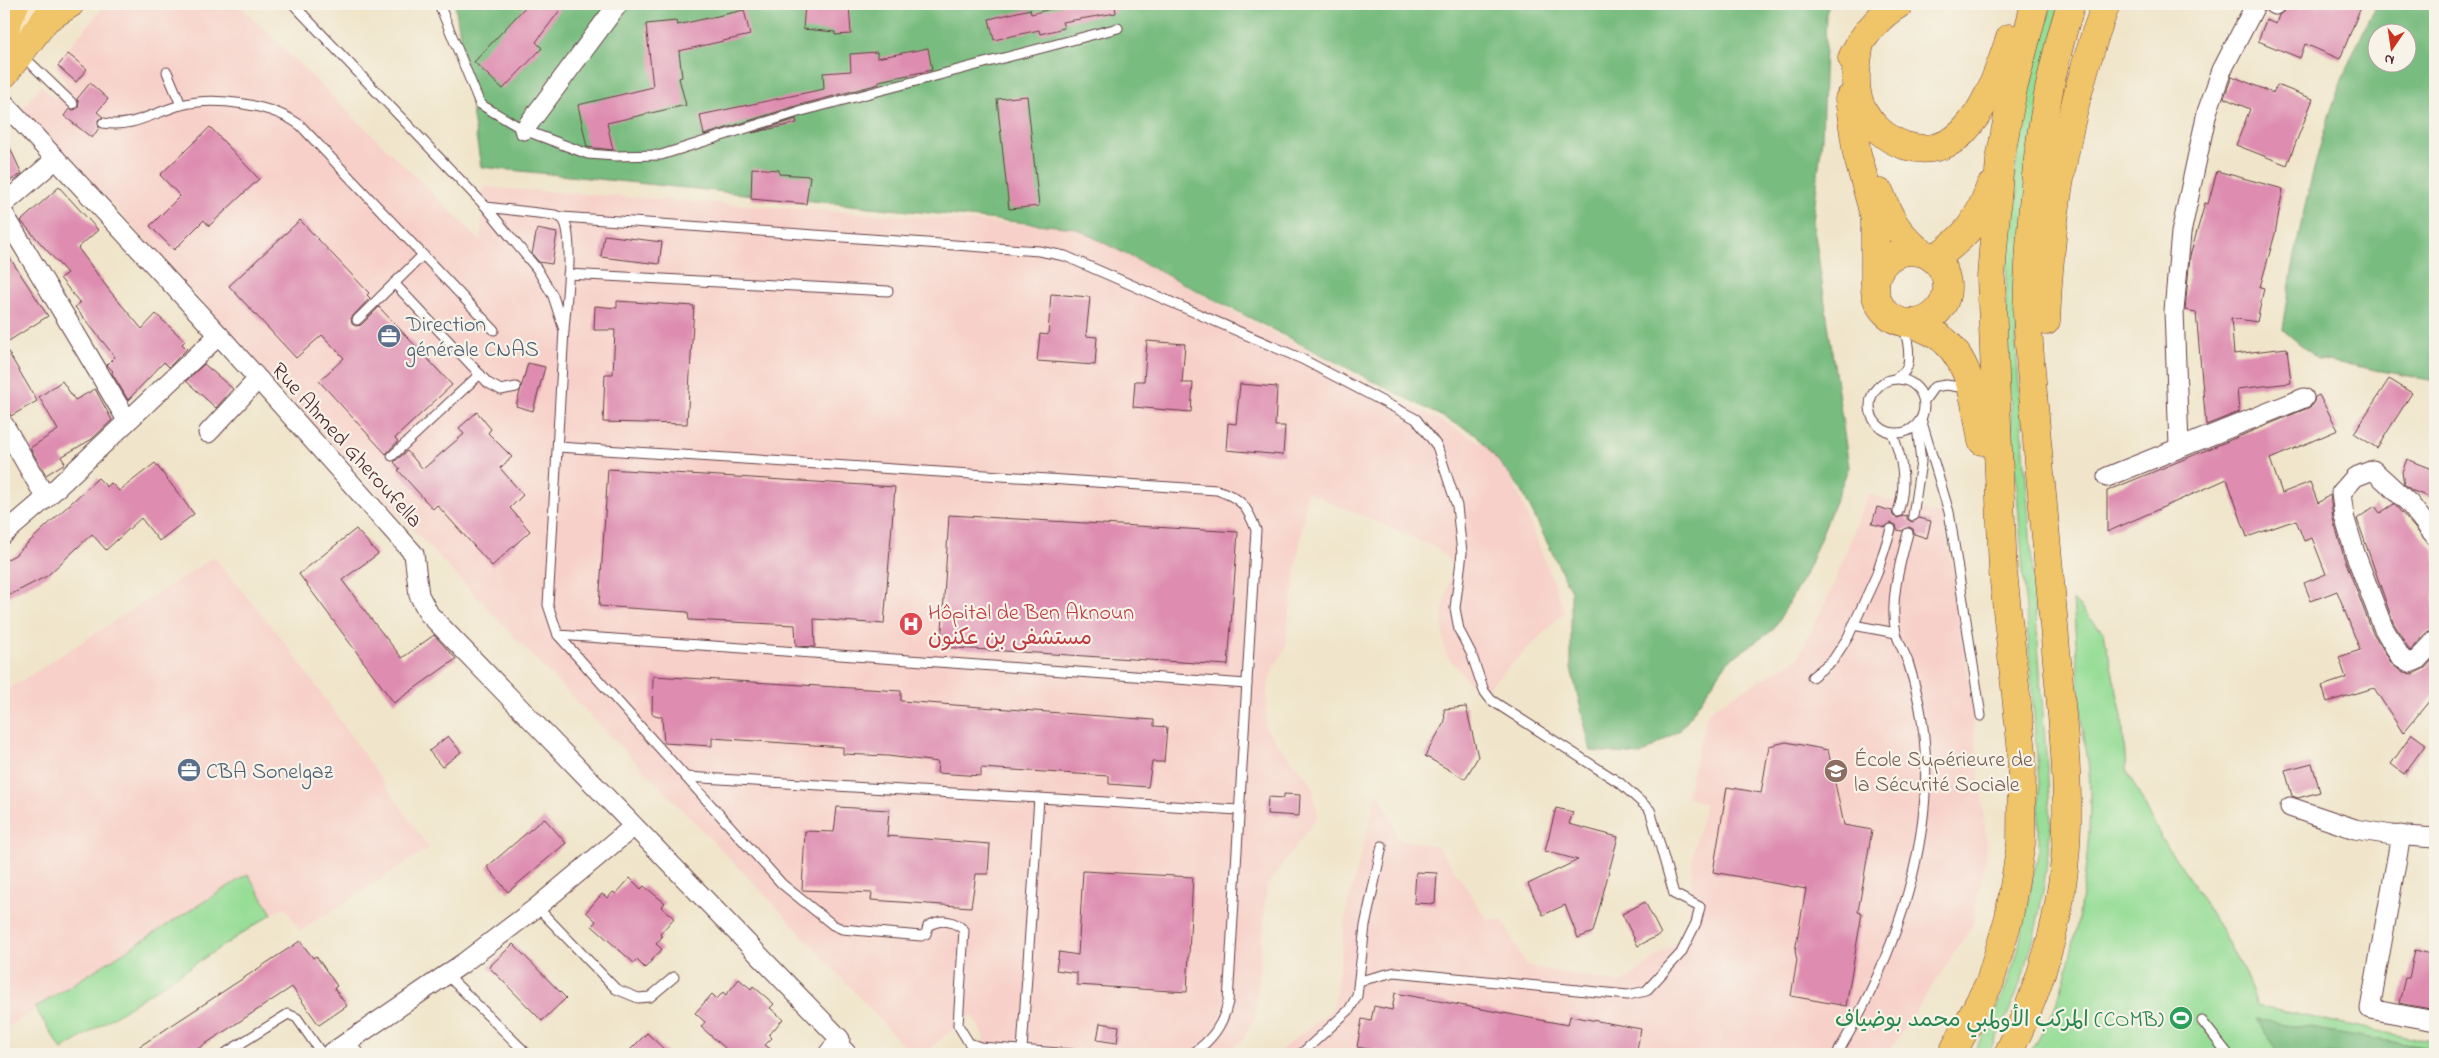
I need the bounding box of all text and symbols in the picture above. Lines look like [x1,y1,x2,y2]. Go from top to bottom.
north arrow [2366,22,2416,72]
text: N [2382,48,2396,70]
place label: Direction générale CNAS [405,310,539,368]
office icon: Direction générale CNAS [376,323,402,349]
street label: Rue Ahmed Gheroufella [263,356,429,536]
place label: Hôpital de Ben Aknoun مستشفى بن عكنون [928,598,1134,655]
hospital icon: Hôpital de Ben Aknoun مستشفى بن عكنون [898,611,924,637]
place label: École Supérieure de la Sécurité Sociale [1854,745,2033,802]
office icon: CBA Sonelgaz [176,757,202,783]
place label: CBA Sonelgaz [206,757,334,790]
school or university icon: École Supérieure de la Sécurité Sociale [1823,758,1849,784]
place label: المركب الأولمبي محمد بوضياف (COMB) [1835,1003,2164,1038]
sports icon: المركب الأولمبي محمد بوضياف (COMB) [2168,1005,2194,1031]

